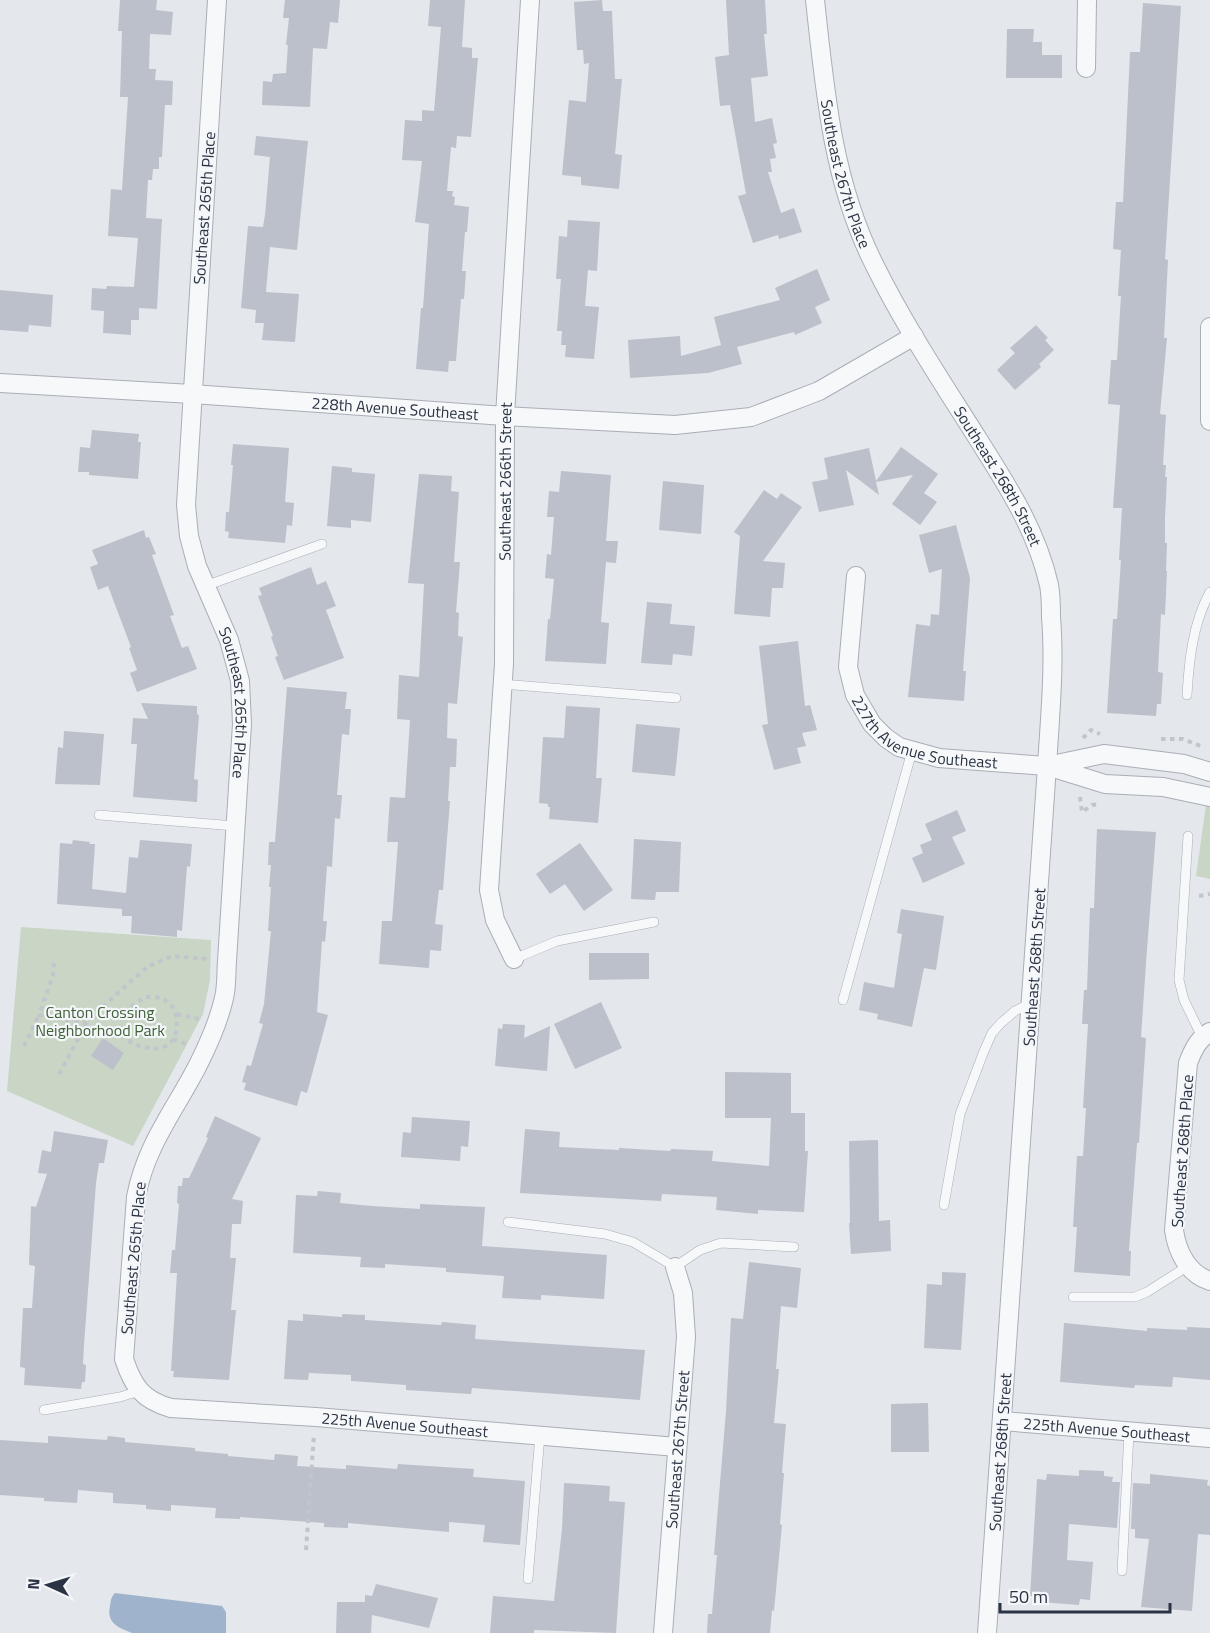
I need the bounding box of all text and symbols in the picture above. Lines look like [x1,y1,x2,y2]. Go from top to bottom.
street label: Southeast 267th Place [815,98,877,252]
street label: Southeast 265th Place [187,131,221,285]
street label: 228th Avenue Southeast [311,390,480,426]
street label: Southeast 266th Street [492,401,518,561]
street label: Southeast 268th Street [948,401,1048,550]
street label: Southeast 265th Place [213,623,254,779]
street label: 227th Avenue Southeast [846,691,999,774]
street label: Southeast 268th Street [1017,887,1052,1047]
park label: Canton Crossing Neighborhood Park [35,1000,165,1042]
street label: Southeast 268th Place [1165,1074,1199,1228]
street label: Southeast 265th Place [114,1181,152,1335]
street label: Southeast 267th Street [659,1369,695,1530]
street label: Southeast 268th Street [983,1372,1018,1532]
street label: 225th Avenue Southeast [320,1405,490,1443]
street label: 225th Avenue Southeast [1022,1411,1191,1448]
north arrow [18,1555,78,1615]
scale bar [1000,1576,1170,1614]
text: N [21,1578,45,1590]
text: 50 m [1009,1583,1048,1610]

